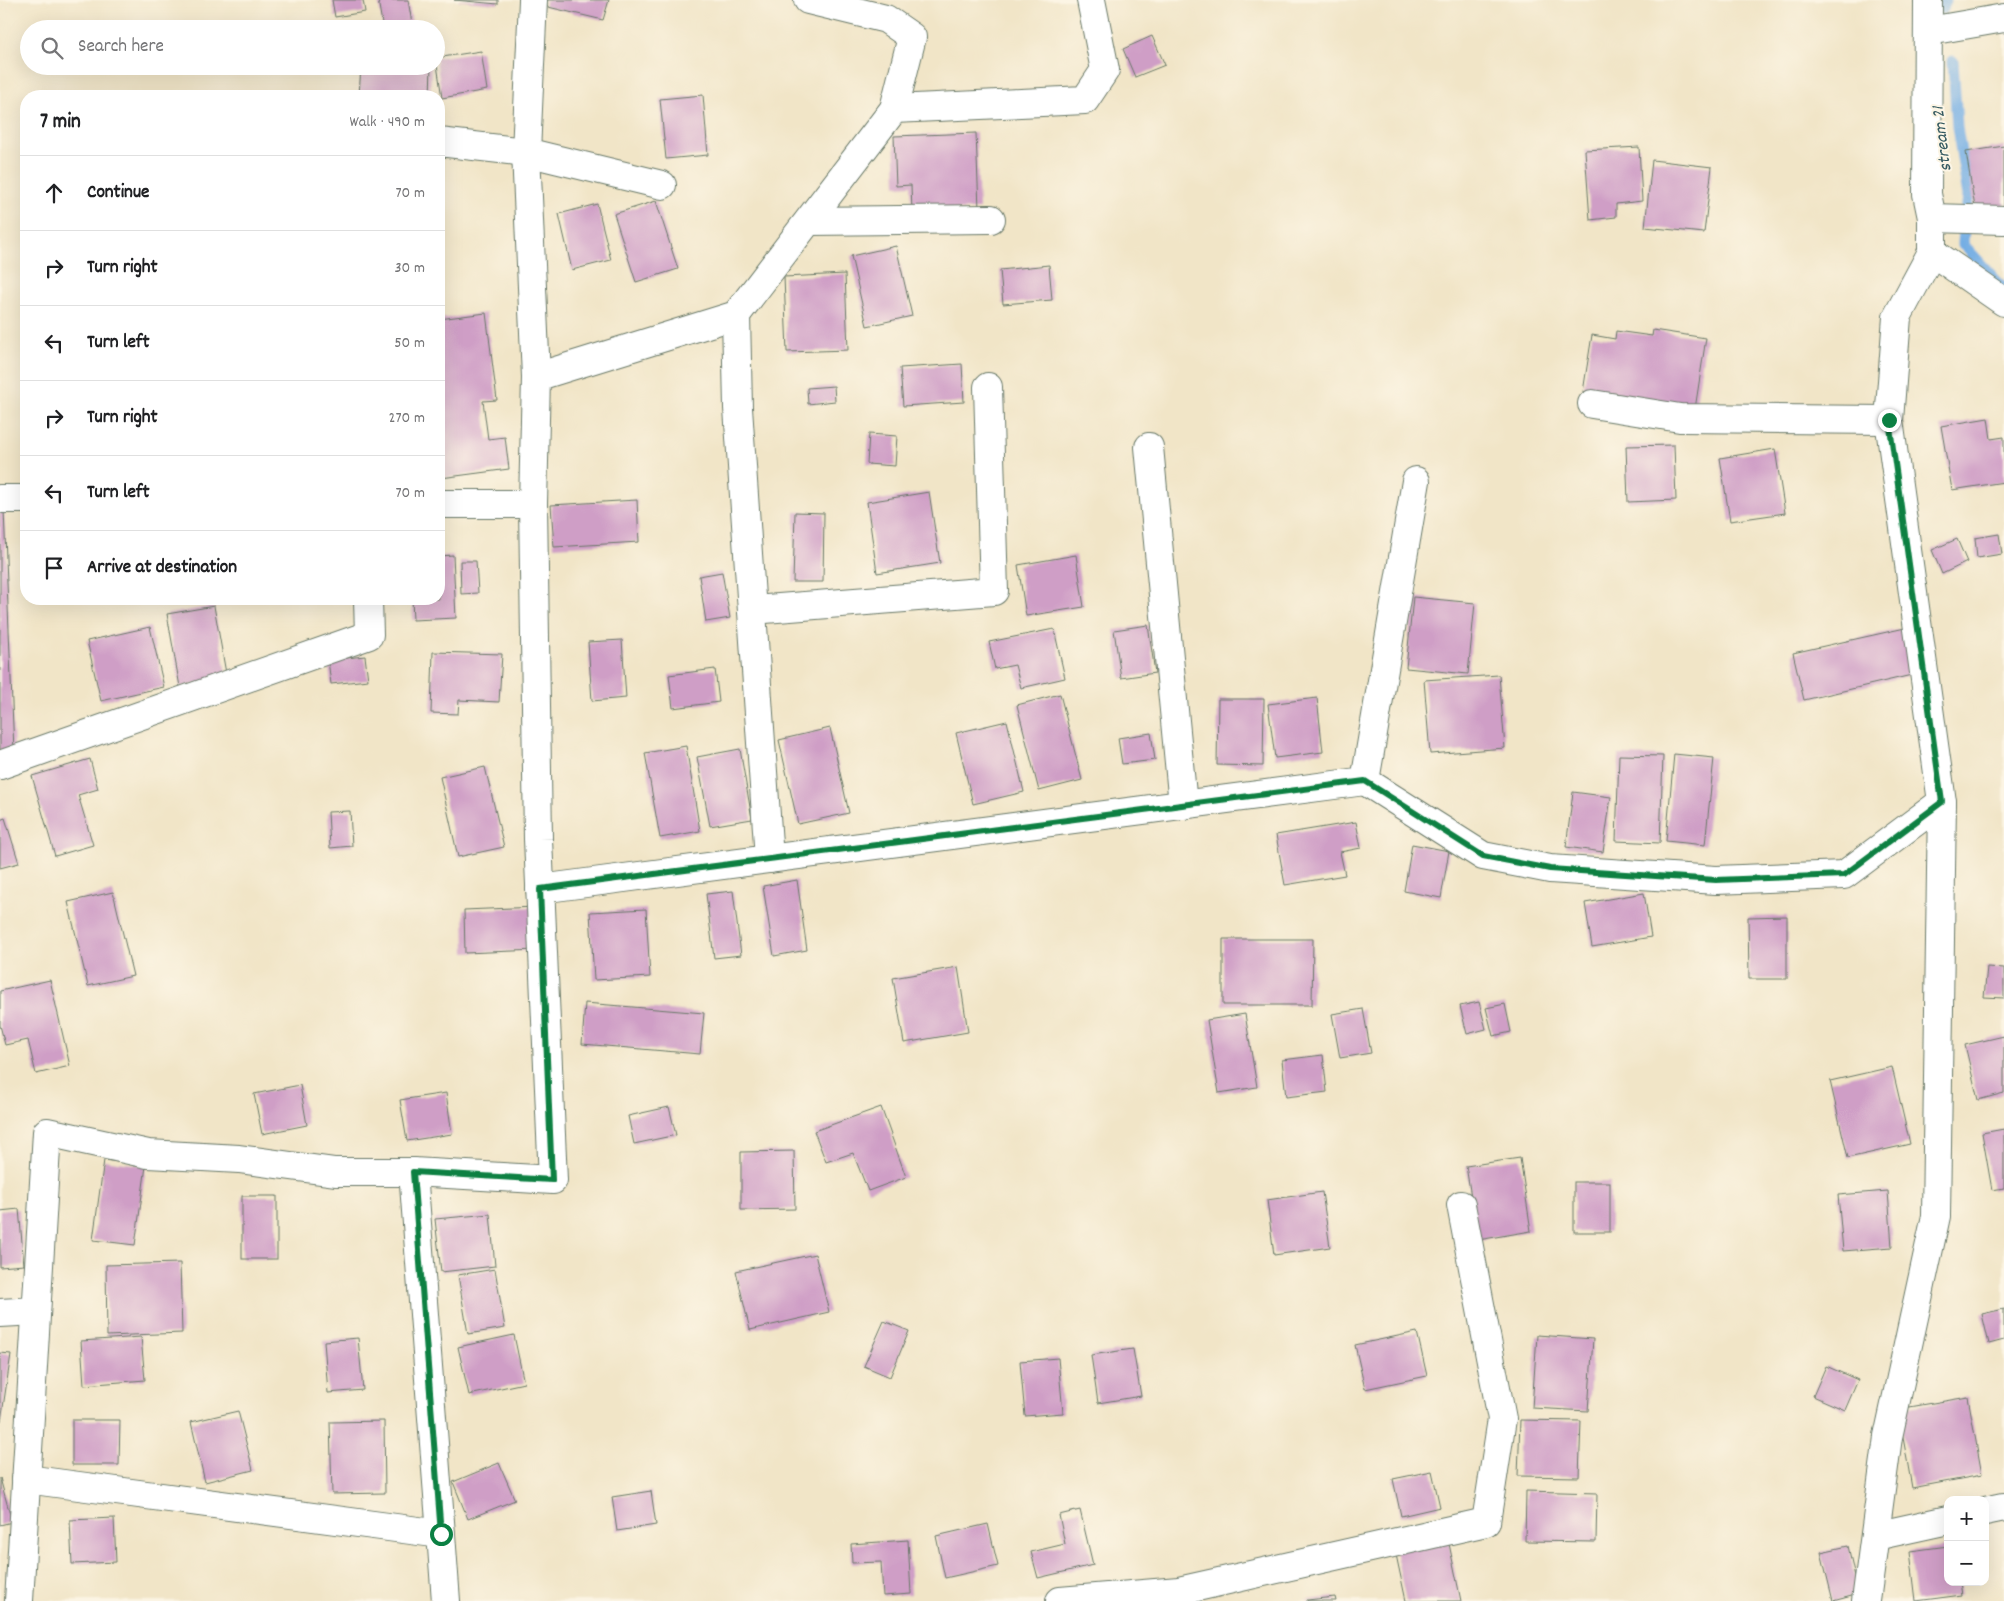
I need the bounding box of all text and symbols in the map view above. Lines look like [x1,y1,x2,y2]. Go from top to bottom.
search box [20,20,445,75]
icon: search [38,34,66,62]
text: Search here [78,34,164,61]
water label: stream 21 [1926,103,1959,173]
text: 7 min [40,108,81,138]
text: Walk · 490 m [350,111,425,134]
icon: ahead [40,179,68,207]
text: Continue [87,180,149,207]
text: 70 m [395,182,425,205]
icon: right [40,254,68,282]
text: Turn right [87,255,158,282]
text: 30 m [395,257,425,280]
icon: left [40,329,68,357]
text: Turn left [87,330,150,357]
text: 50 m [394,332,425,355]
icon: right [40,404,68,432]
text: Turn right [87,405,158,432]
text: 270 m [389,407,425,430]
route end [1878,409,1901,432]
icon: left [40,479,68,507]
text: Turn left [87,480,150,507]
text: 70 m [395,482,425,505]
icon: arrive [40,554,68,582]
text: Arrive at destination [87,555,237,582]
map controls [1944,1496,1989,1586]
button: + [1944,1496,1989,1541]
route start [430,1523,453,1546]
button: − [1944,1541,1989,1586]

